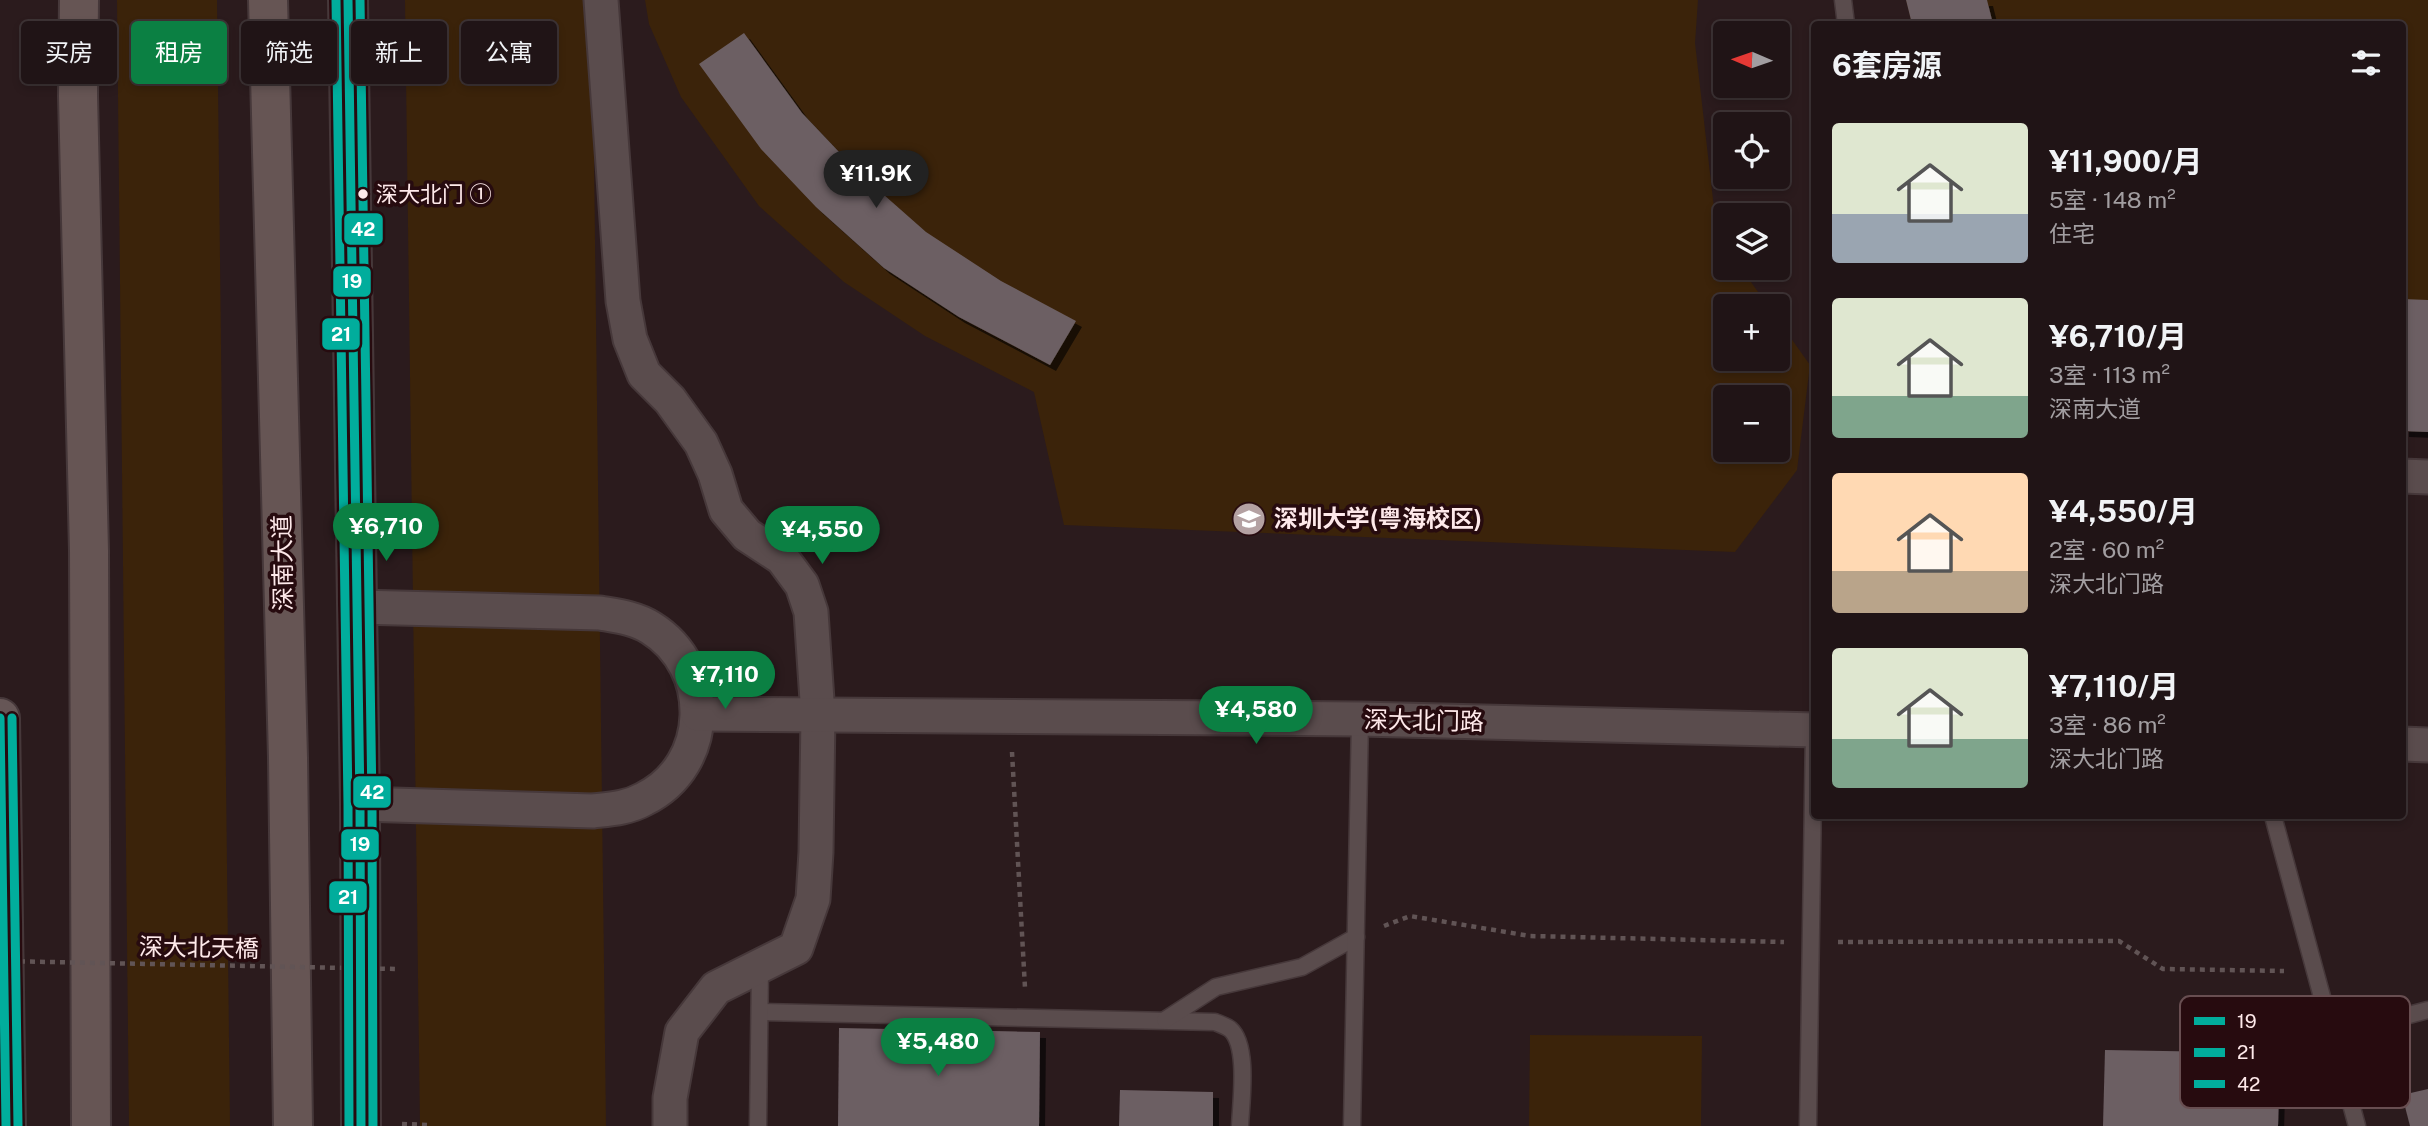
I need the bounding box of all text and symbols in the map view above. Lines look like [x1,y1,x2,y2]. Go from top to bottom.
chip: 买房 [21,21,117,84]
chip: 租房 [131,21,227,84]
chip: 筛选 [241,21,337,84]
chip: 新上 [351,21,447,84]
chip: 公寓 [461,21,557,84]
north arrow [1713,21,1790,98]
map controls [1713,21,1790,462]
icon: filters [2347,44,2385,82]
text: 6套房源 [1832,47,1942,83]
button: locate [1713,112,1790,189]
text: ¥11,900/月 [2049,143,2202,179]
pin: ¥11.9K [819,150,933,210]
icon: home [1888,151,1972,235]
text: ¥11.9K [840,159,912,186]
place label: 深大北门 ① [376,181,491,207]
text: 5室 · 148 m² [2049,186,2176,213]
marker: 深大北门 ① [356,187,370,201]
button: layers [1713,203,1790,280]
line badge: 42 [343,212,384,246]
text: 42 [351,218,375,240]
text: 住宅 [2049,220,2095,247]
line badge: 19 [332,265,372,298]
text: 19 [342,270,362,292]
button: + [1713,294,1790,371]
line badge: 21 [321,317,361,351]
text: ¥6,710/月 [2049,318,2187,354]
text: 21 [331,323,351,345]
icon: home [1888,326,1972,410]
text: 3室 · 113 m² [2049,361,2170,388]
button: − [1713,385,1790,462]
text: 深南大道 [2049,395,2141,422]
text: ¥4,550/月 [2049,493,2198,529]
school or university icon: 深圳大学(粤海校区) [1230,500,1268,538]
icon: home [1888,501,1972,585]
pin: ¥6,710 [329,504,443,563]
place label: 深圳大学(粤海校区) [1274,504,1482,532]
pin: ¥4,550 [765,506,879,566]
text: ¥6,710 [349,512,423,539]
street label: 深南大道 [267,515,297,611]
text: ¥4,550 [781,515,863,542]
text: 2室 · 60 m² [2049,536,2164,563]
text: 深大北门路 [2049,570,2164,597]
pin: ¥7,110 [668,652,782,711]
text: ¥7,110 [691,660,759,687]
text: ¥7,110/月 [2049,668,2179,704]
icon: home [1888,676,1972,760]
pin: ¥4,580 [1199,686,1313,746]
text: ¥4,580 [1215,695,1297,722]
street label: 深大北门路 [1364,705,1484,735]
text: 3室 · 86 m² [2049,711,2166,738]
text: 深大北门路 [2049,745,2164,772]
line badge: 42 [352,775,392,809]
text: 42 [360,781,384,803]
line badge: 19 [340,828,380,861]
text: 19 [350,833,370,855]
line badge: 21 [328,880,368,914]
text: 21 [338,886,358,908]
street label: 深大北天橋 [139,932,259,962]
legend [2180,996,2410,1108]
text: 19 [2237,1010,2257,1032]
pin: ¥5,480 [881,1018,995,1078]
text: ¥5,480 [897,1027,979,1054]
text: 21 [2237,1041,2256,1063]
text: 42 [2237,1073,2260,1095]

